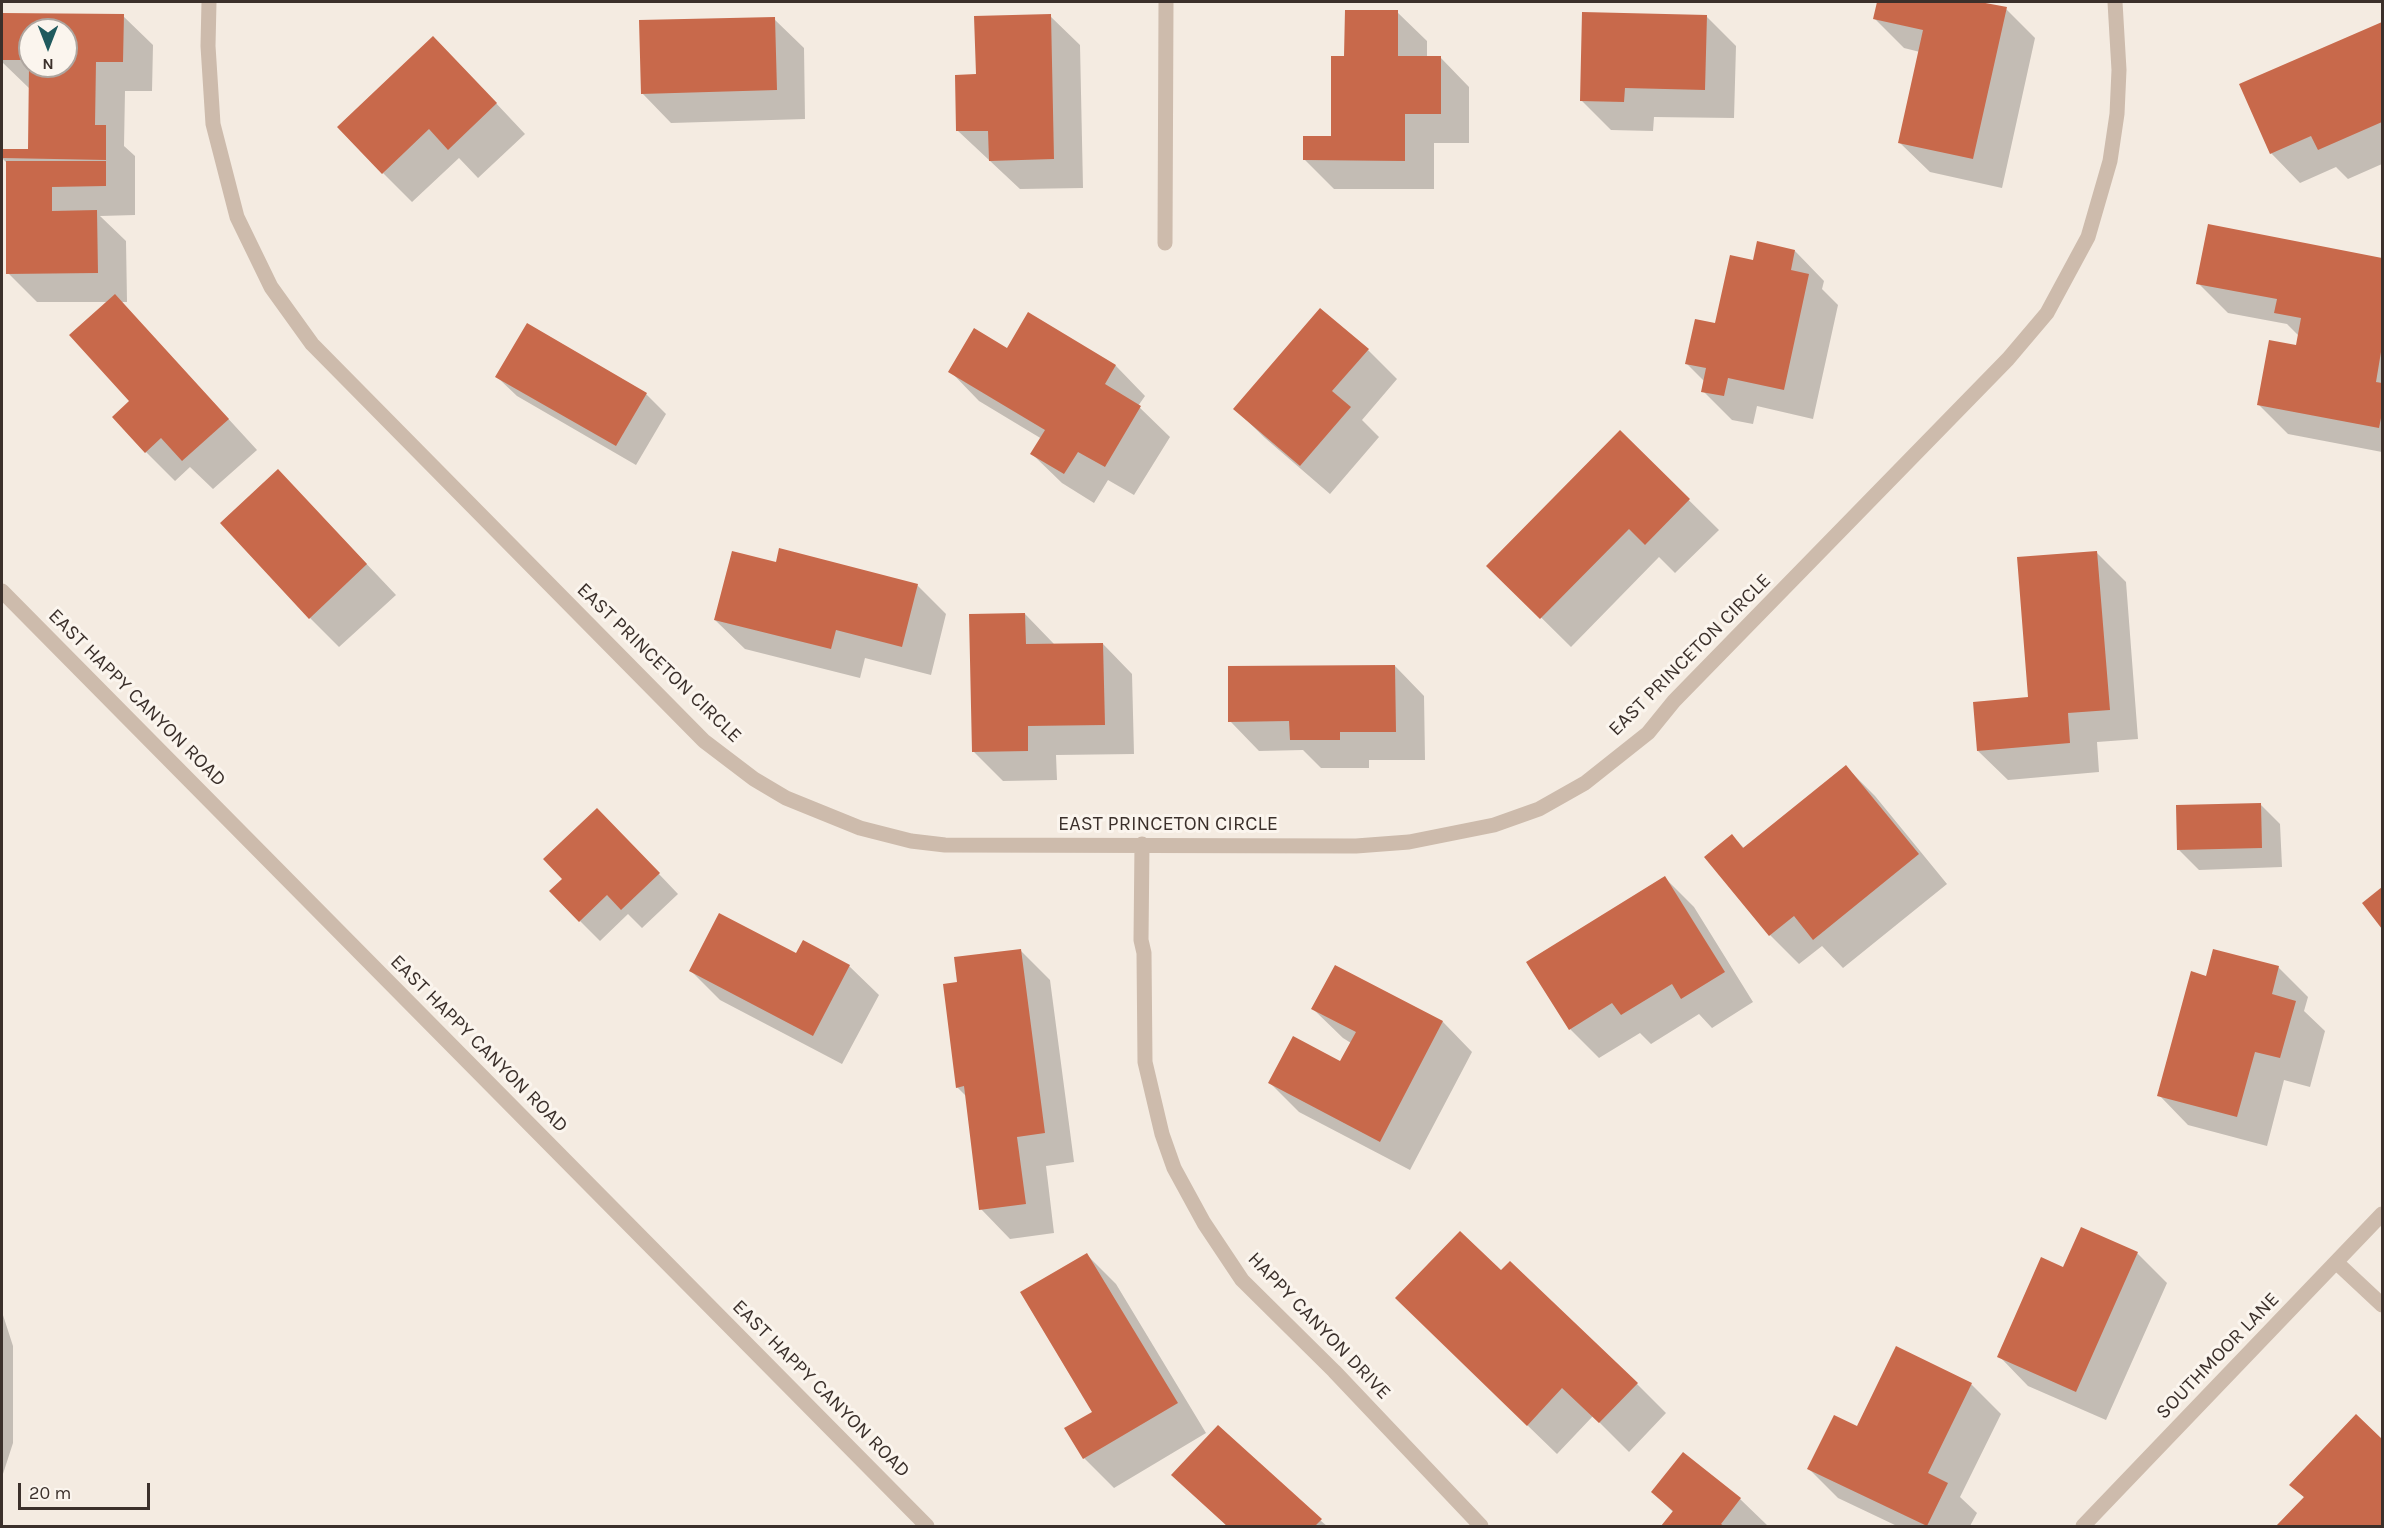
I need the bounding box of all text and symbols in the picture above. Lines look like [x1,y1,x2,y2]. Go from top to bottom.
north arrow [18,18,78,78]
text: N [42,55,54,74]
street label: EAST PRINCETON CIRCLE [1604,569,1776,741]
street label: EAST PRINCETON CIRCLE [572,578,746,748]
street label: EAST HAPPY CANYON ROAD [43,604,231,792]
street label: EAST PRINCETON CIRCLE [1058,812,1278,836]
street label: EAST HAPPY CANYON ROAD [385,950,573,1138]
street label: HAPPY CANYON DRIVE [1242,1247,1396,1405]
street label: SOUTHMOOR LANE [2151,1288,2285,1424]
street label: EAST HAPPY CANYON ROAD [727,1295,915,1483]
scale bar [21,1471,153,1509]
text: 20 m [29,1482,71,1504]

